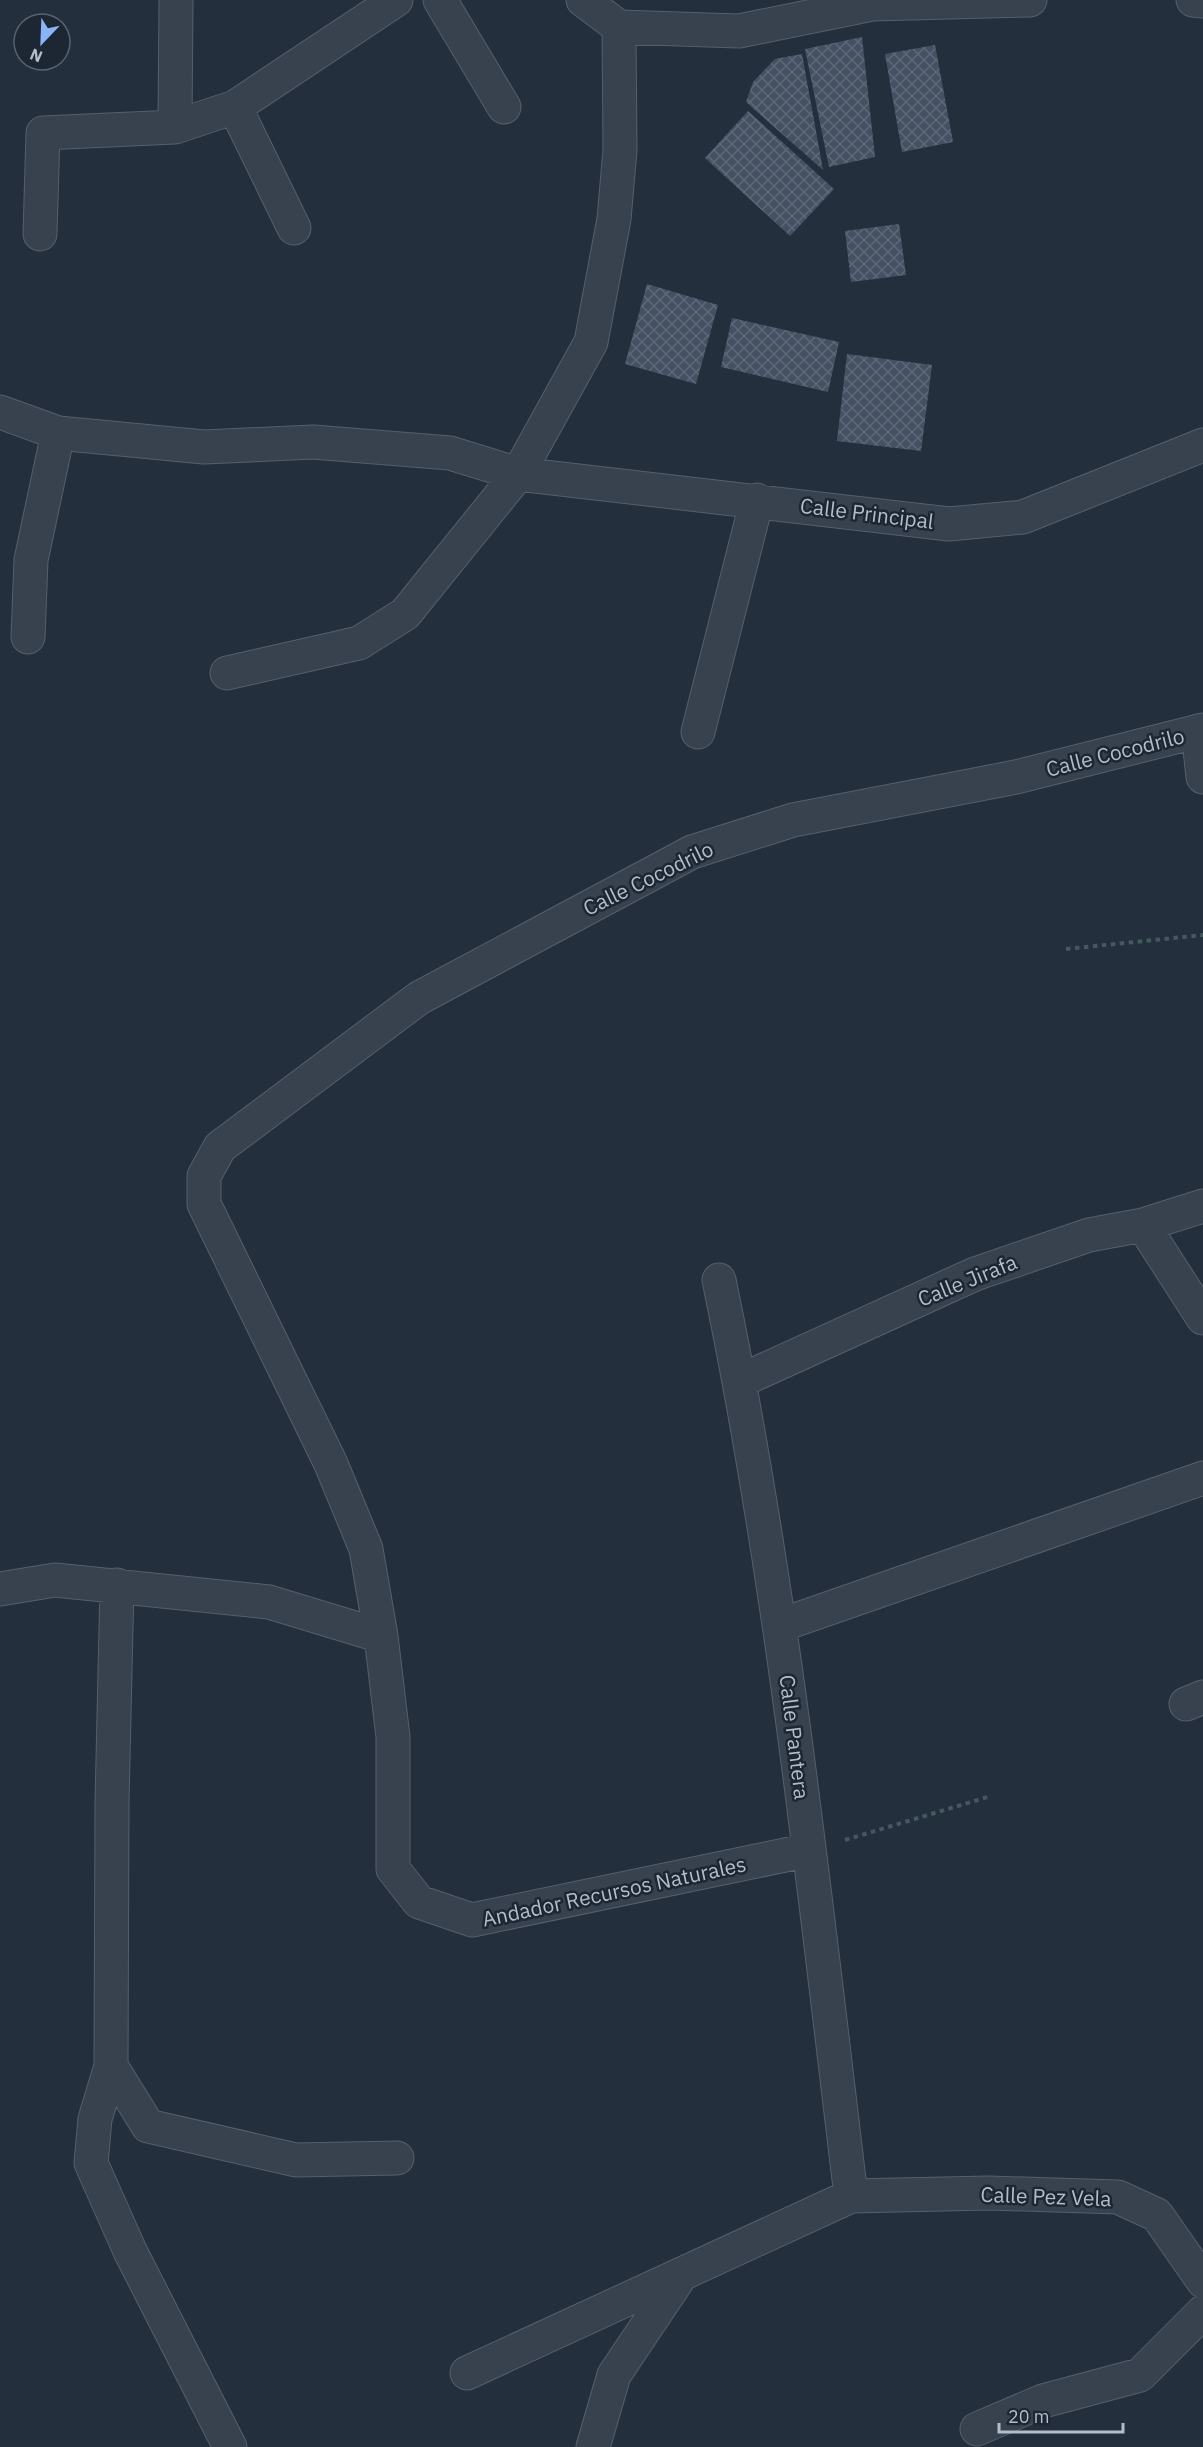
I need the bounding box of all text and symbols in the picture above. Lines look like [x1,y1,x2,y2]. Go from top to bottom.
north arrow [12,12,72,72]
text: N [27,44,45,67]
street label: Calle Principal [799,491,936,535]
street label: Calle Cocodrilo [1043,721,1187,783]
street label: Calle Cocodrilo [578,834,718,922]
street label: Calle Jirafa [913,1247,1021,1313]
street label: Calle Pantera [773,1673,817,1801]
street label: Andador Recursos Naturales [479,1849,749,1933]
street label: Calle Pez Vela [980,2180,1112,2212]
scale bar [999,2396,1124,2434]
text: 20 m [1008,2405,1050,2428]

